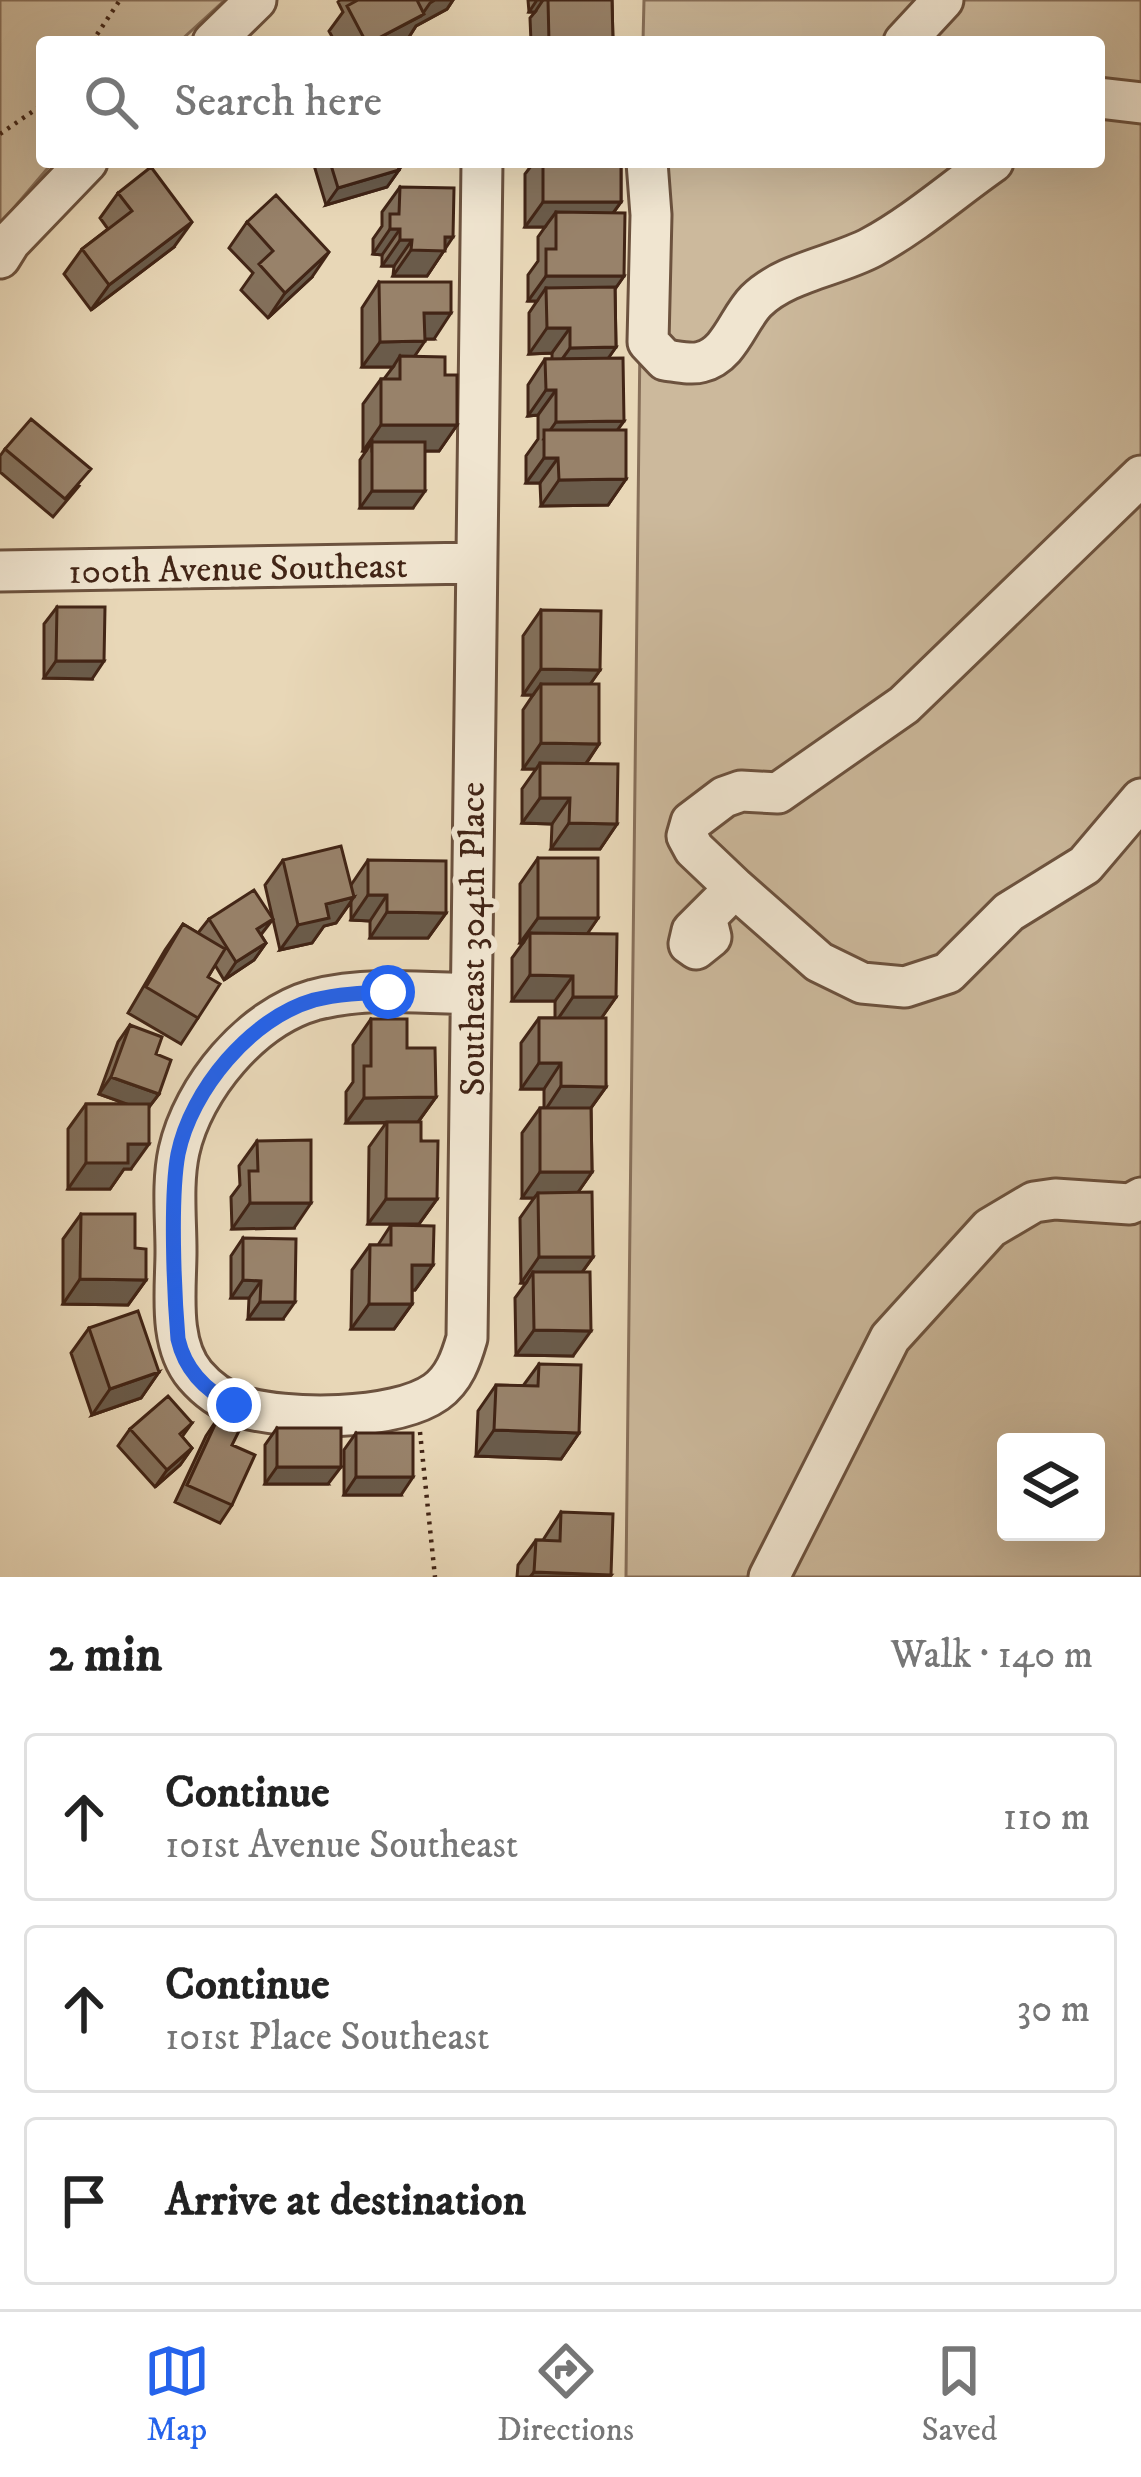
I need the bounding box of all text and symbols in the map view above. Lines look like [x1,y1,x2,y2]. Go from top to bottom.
search box [36,36,1105,168]
icon: search [78,69,144,135]
text: Search here [174,74,382,130]
street label: 100th Avenue Southeast [68,544,408,595]
street label: Southeast 304th Place [451,782,496,1096]
route start [361,965,415,1019]
route end [207,1378,261,1432]
map controls [997,1433,1105,1541]
button: layers [997,1433,1105,1541]
text: 2 min [48,1623,162,1687]
text: Walk · 140 m [890,1631,1093,1680]
text: Continue [165,1765,330,1821]
icon: ahead [51,1784,117,1850]
text: 110 m [1003,1793,1090,1842]
text: 101st Avenue Southeast [165,1821,518,1870]
text: Continue [165,1957,330,2013]
icon: ahead [51,1976,117,2042]
text: 30 m [1017,1985,1090,2034]
text: 101st Place Southeast [165,2013,490,2062]
icon: arrive [51,2168,117,2234]
text: Arrive at destination [165,2173,526,2229]
tab: Map [144,2338,210,2451]
tab: Directions [497,2338,634,2451]
tab: Saved [921,2338,997,2451]

